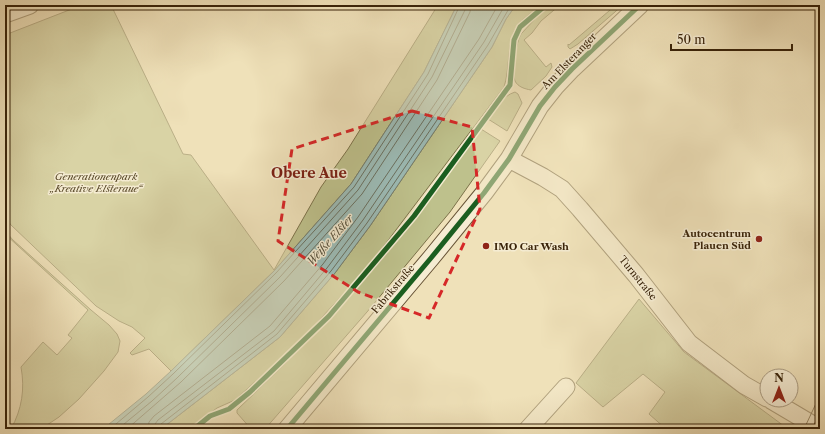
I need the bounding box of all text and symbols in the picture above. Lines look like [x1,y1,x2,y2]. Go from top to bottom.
scale bar [671,26,792,52]
street label: Am Elsteranger [538,30,600,93]
text: 50 m [677,32,706,47]
district label: Obere Aue [271,164,347,182]
park label: Generationenpark „Kreative Elsteraue“ [49,170,144,195]
water label: Weiße Elster [303,211,357,268]
place label: Autocentrum Plauen Süd [682,227,751,252]
marker: Autocentrum Plauen Süd [754,234,764,244]
place label: IMO Car Wash [494,240,569,253]
marker: IMO Car Wash [481,241,491,251]
street label: Turnstraße [616,253,660,303]
street label: Fabrikstraße [369,261,418,316]
north arrow [759,368,799,408]
text: N [774,371,784,385]

